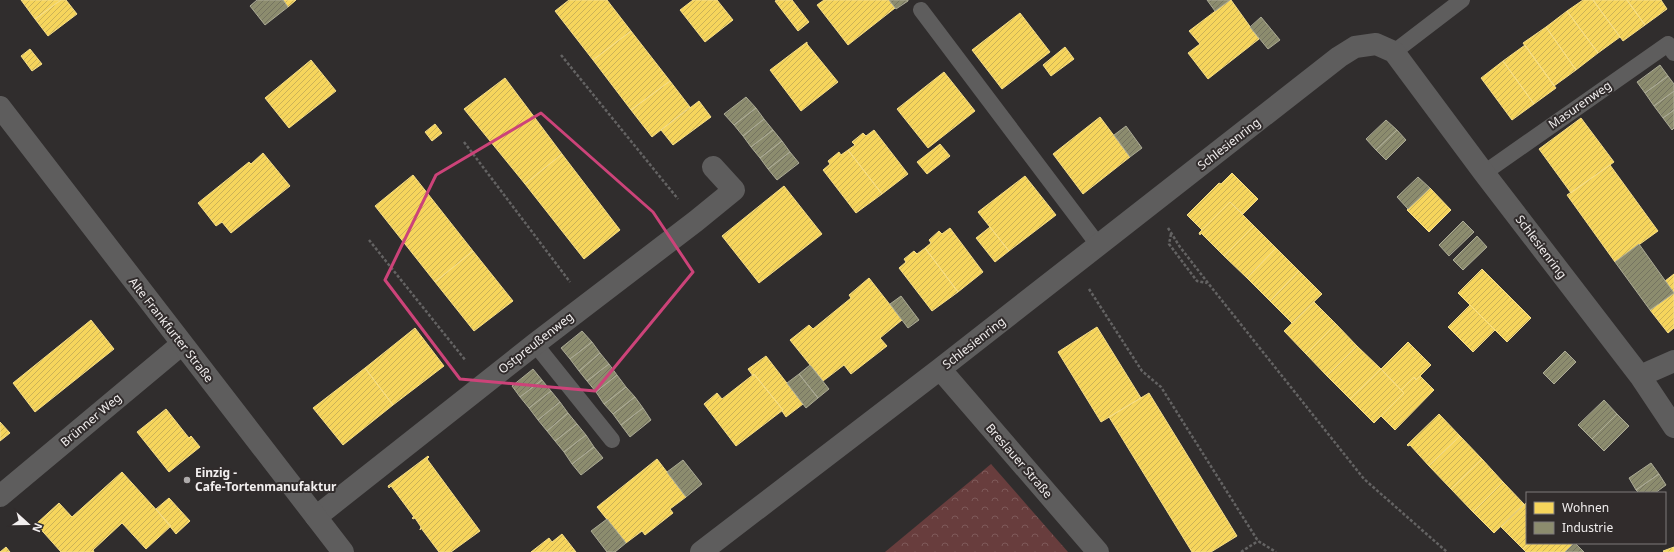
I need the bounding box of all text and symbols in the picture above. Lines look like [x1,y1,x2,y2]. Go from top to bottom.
street label: Masurenweg [1545,77,1615,133]
street label: Schlesienring [1194,114,1264,174]
street label: Schlesienring [1512,211,1571,282]
street label: Alte Frankfurter Straße [125,274,218,386]
street label: Ostpreußenweg [495,308,577,377]
street label: Schlesienring [939,313,1009,373]
street label: Brünner Weg [57,389,125,450]
street label: Breslauer Straße [982,420,1057,502]
place label: Einzig - Cafe-Tortenmanufaktur [195,464,337,495]
marker: Einzig - Cafe-Tortenmanufaktur [182,475,192,485]
legend [1526,492,1666,544]
text: Wohnen [1562,499,1609,516]
north arrow [8,504,48,544]
text: Industrie [1562,519,1613,536]
text: N [29,521,46,535]

